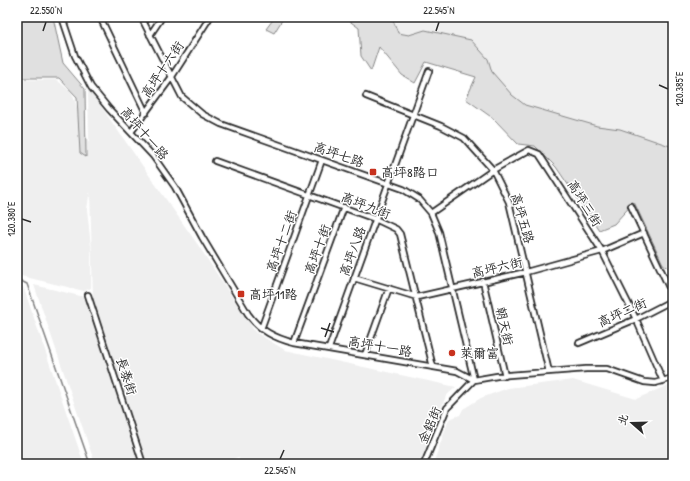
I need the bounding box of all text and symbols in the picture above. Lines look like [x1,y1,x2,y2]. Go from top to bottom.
text: 22.550°N [30,4,62,17]
text: 22.545°N [423,4,455,17]
street label: 高坪十六街 [136,37,188,101]
text: 120.385°E [673,71,686,106]
street label: 高坪十一路 [117,103,173,163]
street label: 高坪七路 [311,137,367,171]
place label: 高坪8路口 [381,163,439,181]
marker: 高坪8路口 [368,167,378,177]
street label: 高坪三街 [564,176,606,230]
street label: 高坪九街 [338,187,394,223]
street label: 高坪五路 [507,191,539,245]
text: 120.380°E [5,201,18,236]
street label: 高坪十二街 [261,207,301,275]
street label: 高坪十街 [300,221,334,277]
street label: 高坪八路 [335,223,369,279]
street label: 高坪六街 [470,252,524,282]
place label: 高坪11路 [249,285,297,303]
marker: 高坪11路 [236,289,246,299]
street label: 高坪二街 [595,293,649,331]
street label: 朝天街 [492,305,518,347]
street label: 高坪十一路 [346,331,414,361]
place label: 萊爾富 [460,344,499,362]
marker: 萊爾富 [447,348,457,358]
street label: 長泰街 [112,355,142,397]
north arrow [612,403,652,443]
street label: 金鋁街 [413,404,445,446]
text: 北 [614,412,631,427]
text: 22.545°N [264,464,296,477]

